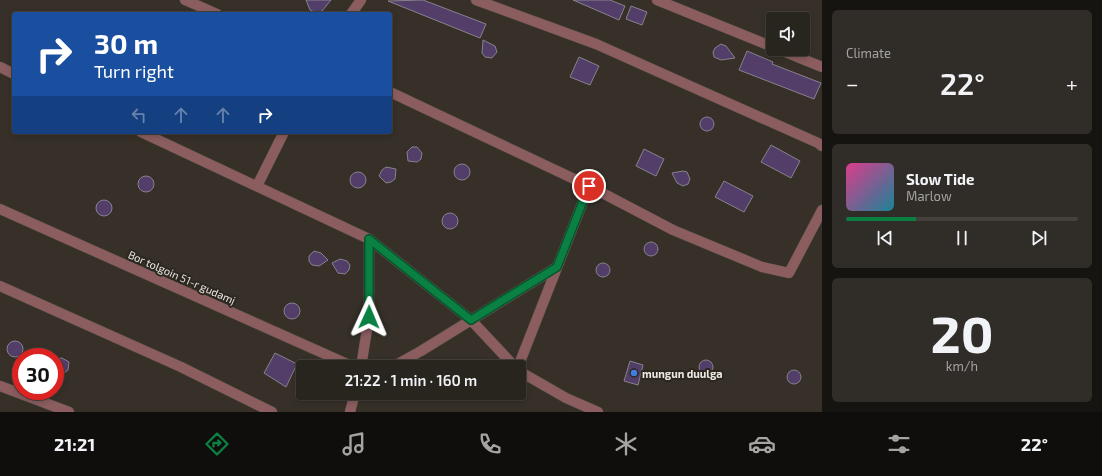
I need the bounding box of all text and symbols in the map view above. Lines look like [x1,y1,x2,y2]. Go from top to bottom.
map controls [766,12,810,56]
button: sound [766,12,810,56]
text: 30 m [94,26,158,60]
icon: right [28,28,80,80]
text: Climate [846,45,891,61]
text: Turn right [94,60,174,82]
text: 22° [940,65,985,101]
text: − [846,70,859,96]
text: + [1066,70,1078,96]
icon: left [128,104,150,126]
icon: ahead [170,104,192,126]
icon: ahead [212,104,234,126]
icon: right [254,104,276,126]
pin [572,169,606,203]
text: Slow Tide [906,170,974,188]
icon: arrive [578,175,600,197]
text: Marlow [906,188,952,204]
icon: previous [874,227,896,249]
icon: pause [951,227,973,249]
icon: next [1028,227,1050,249]
street label: Bor tolgoin 51-r gudamj [126,247,238,307]
position arrow [348,296,390,338]
text: 20 [930,301,994,363]
speed limit sign: 30 [12,348,64,400]
text: km/h [946,358,978,374]
place label: mungun duulga [642,367,723,380]
marker: mungun duulga [629,368,639,378]
text: 21:22 · 1 min · 160 m [345,371,477,389]
icon: directions [203,430,231,458]
icon: music [340,430,368,458]
icon: phone [476,430,504,458]
icon: climate [612,430,640,458]
icon: car [748,430,776,458]
icon: filters [885,430,913,458]
text: 21:21 [54,433,95,455]
text: 22° [1021,433,1048,455]

